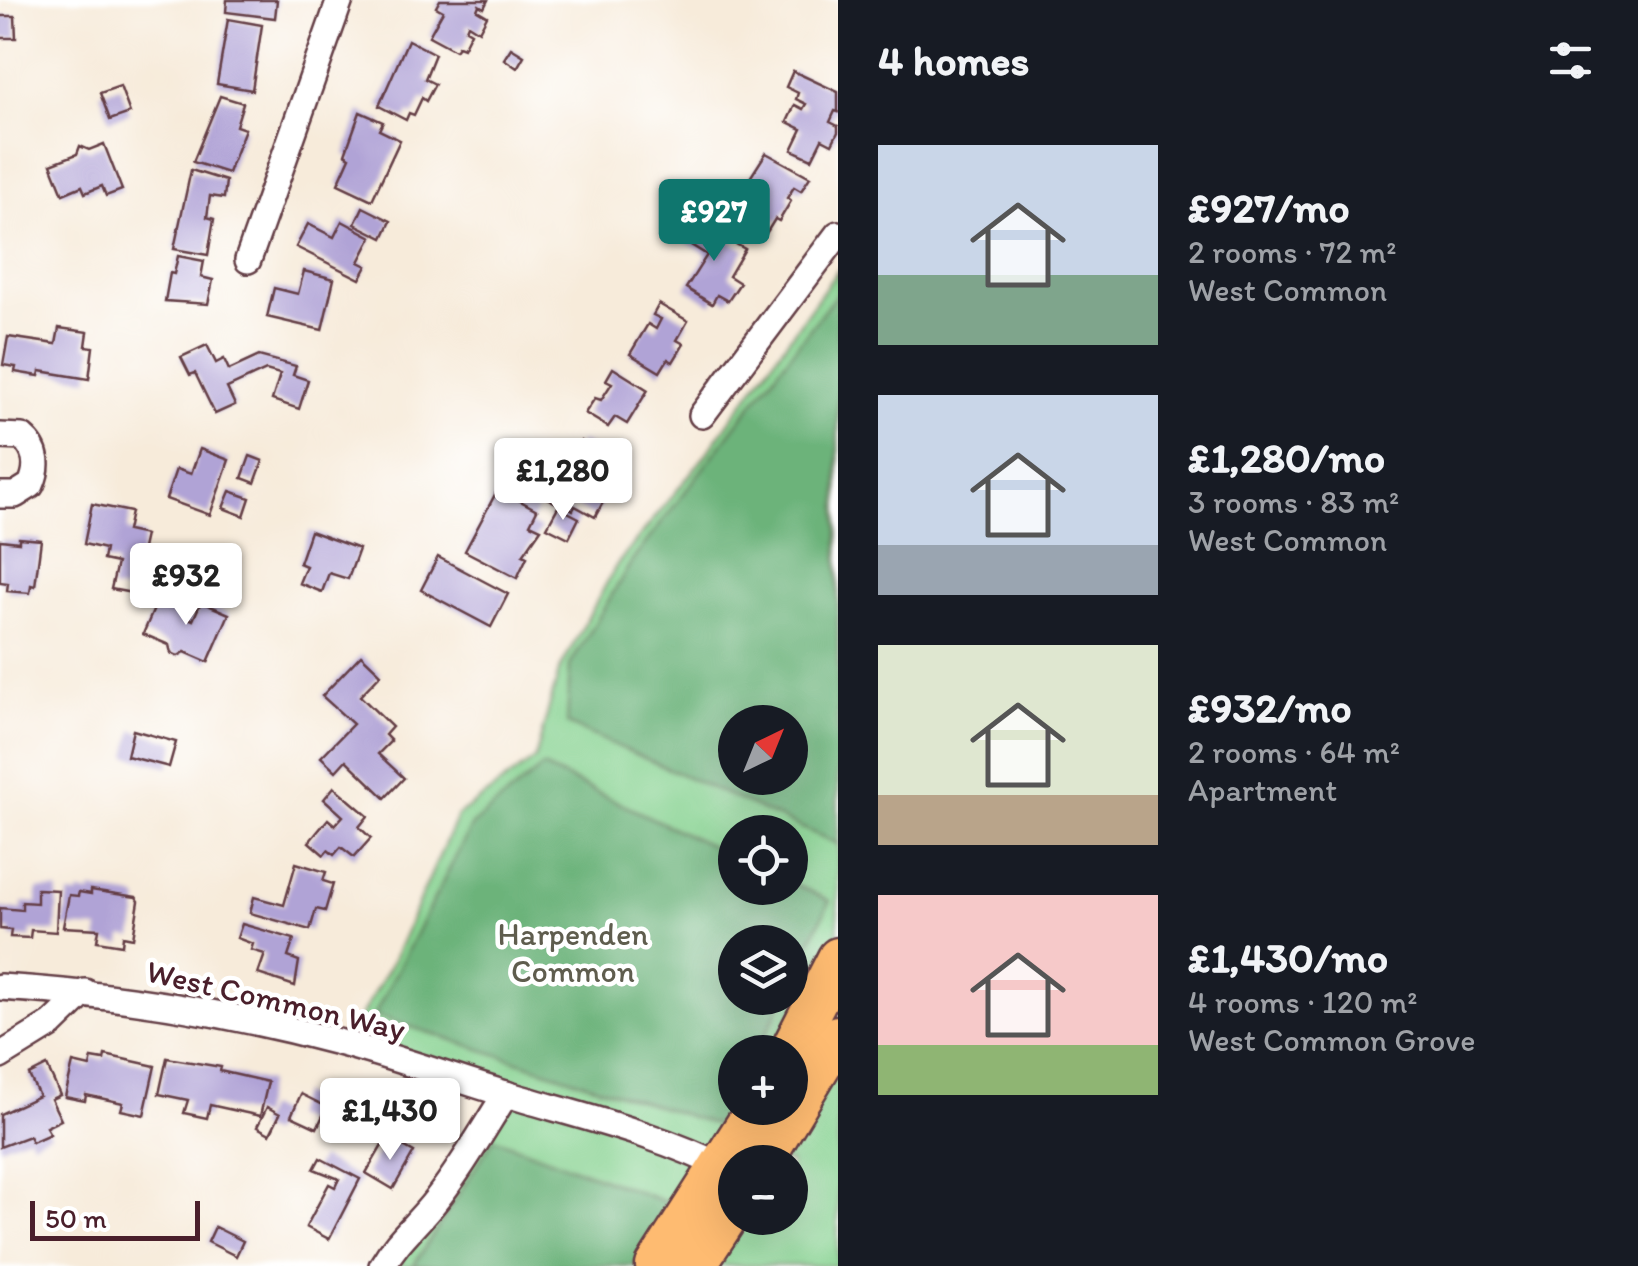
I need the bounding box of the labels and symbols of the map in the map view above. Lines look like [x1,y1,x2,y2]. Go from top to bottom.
pin: £927 [655,179,773,264]
pin: £1,280 [482,438,644,523]
pin: £932 [127,543,245,628]
north arrow [718,705,808,795]
park label: Harpenden Common [498,915,648,990]
street label: West Common Way [143,952,409,1048]
pin: £1,430 [309,1078,471,1163]
scale bar [30,1196,200,1240]

